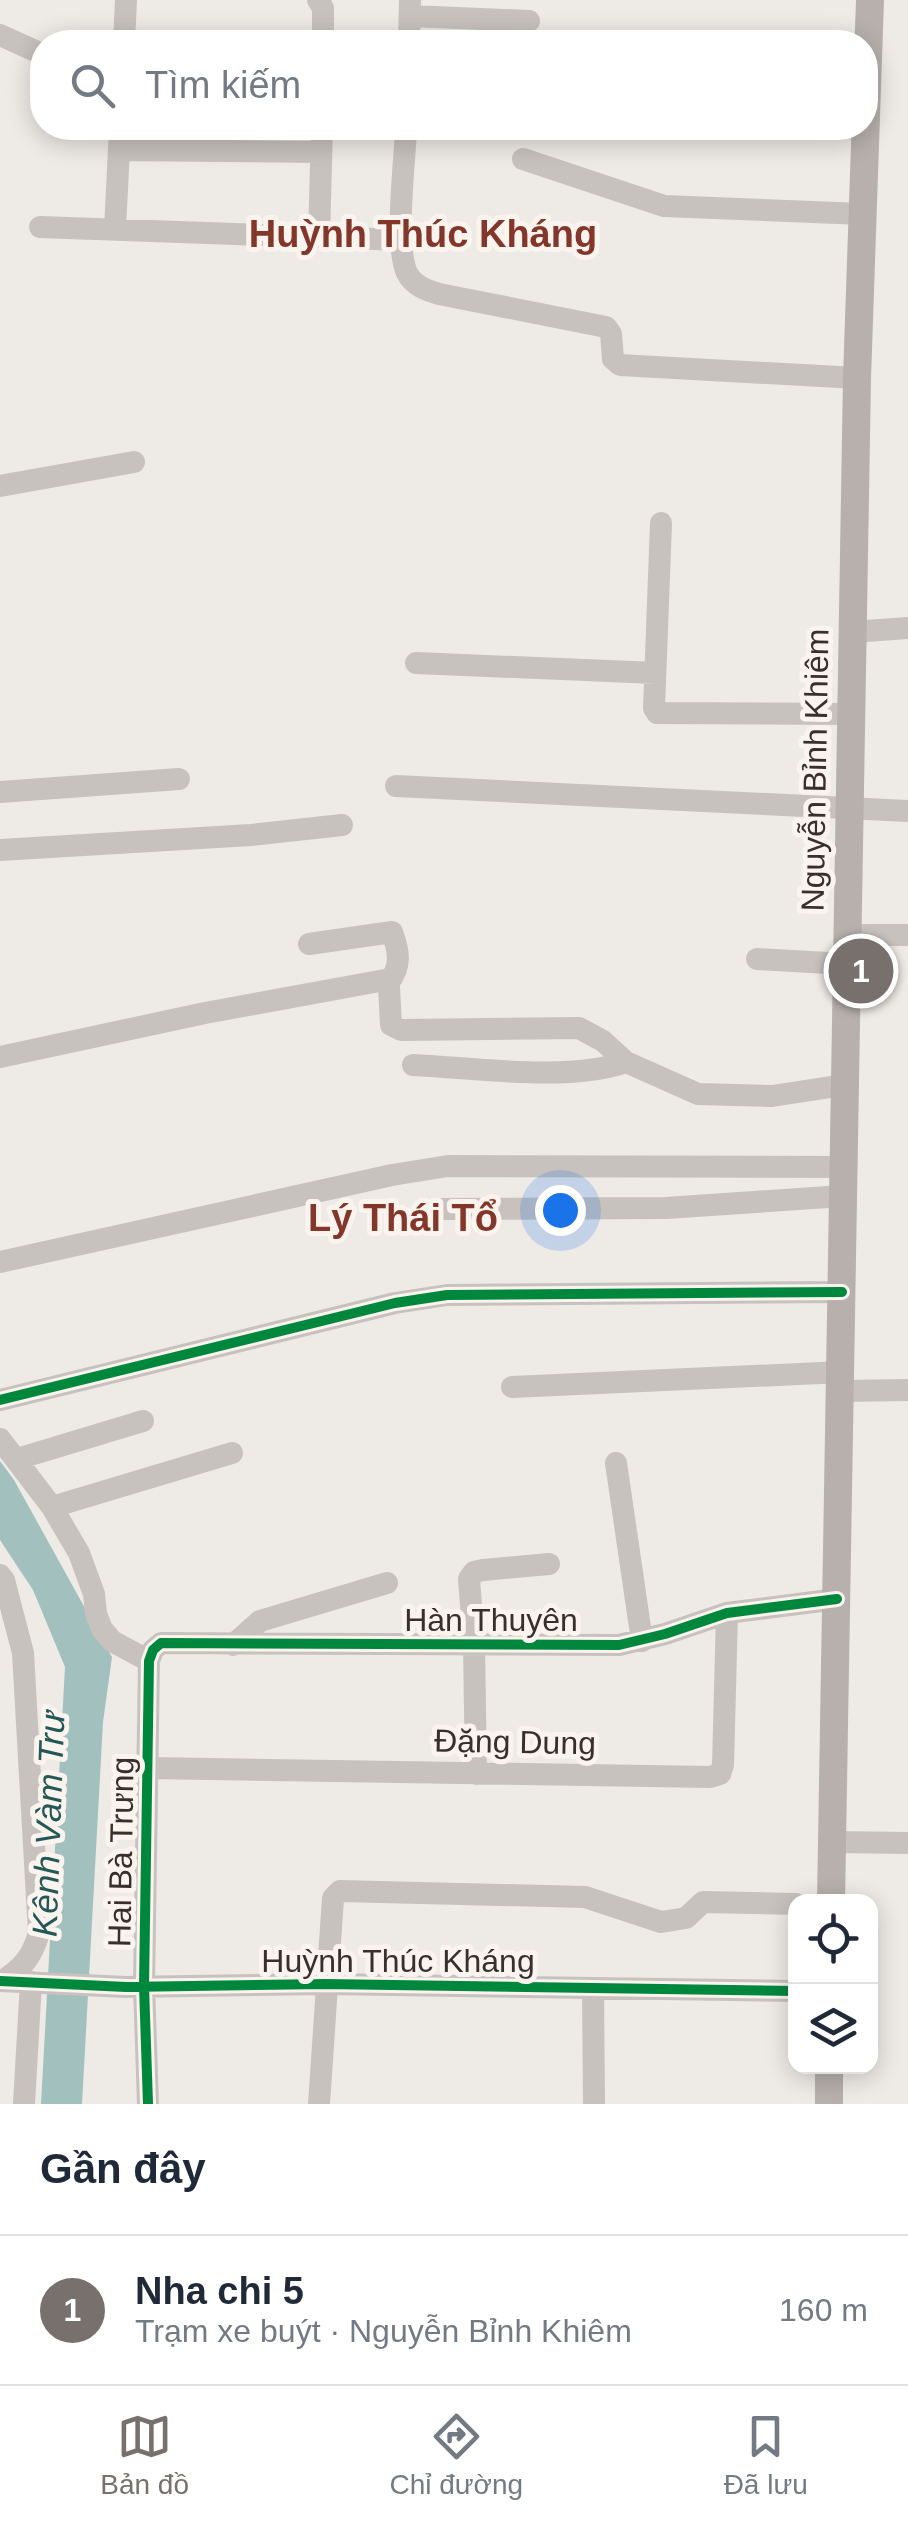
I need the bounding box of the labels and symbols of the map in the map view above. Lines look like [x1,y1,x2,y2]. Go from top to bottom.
district label: Huỳnh Thúc Kháng [249,213,597,255]
street label: Nguyễn Bỉnh Khiêm [795,628,835,912]
pin: 1 [828,934,894,1008]
your location [535,1185,586,1236]
district label: Lý Thái Tổ [308,1197,498,1239]
street label: Hàn Thuyên [404,1602,578,1638]
water label: Kênh Vàm Trư [25,1708,72,1938]
street label: Đặng Dung [434,1723,596,1761]
street label: Hai Bà Trưng [101,1757,141,1947]
street label: Huỳnh Thúc Kháng [261,1943,535,1979]

